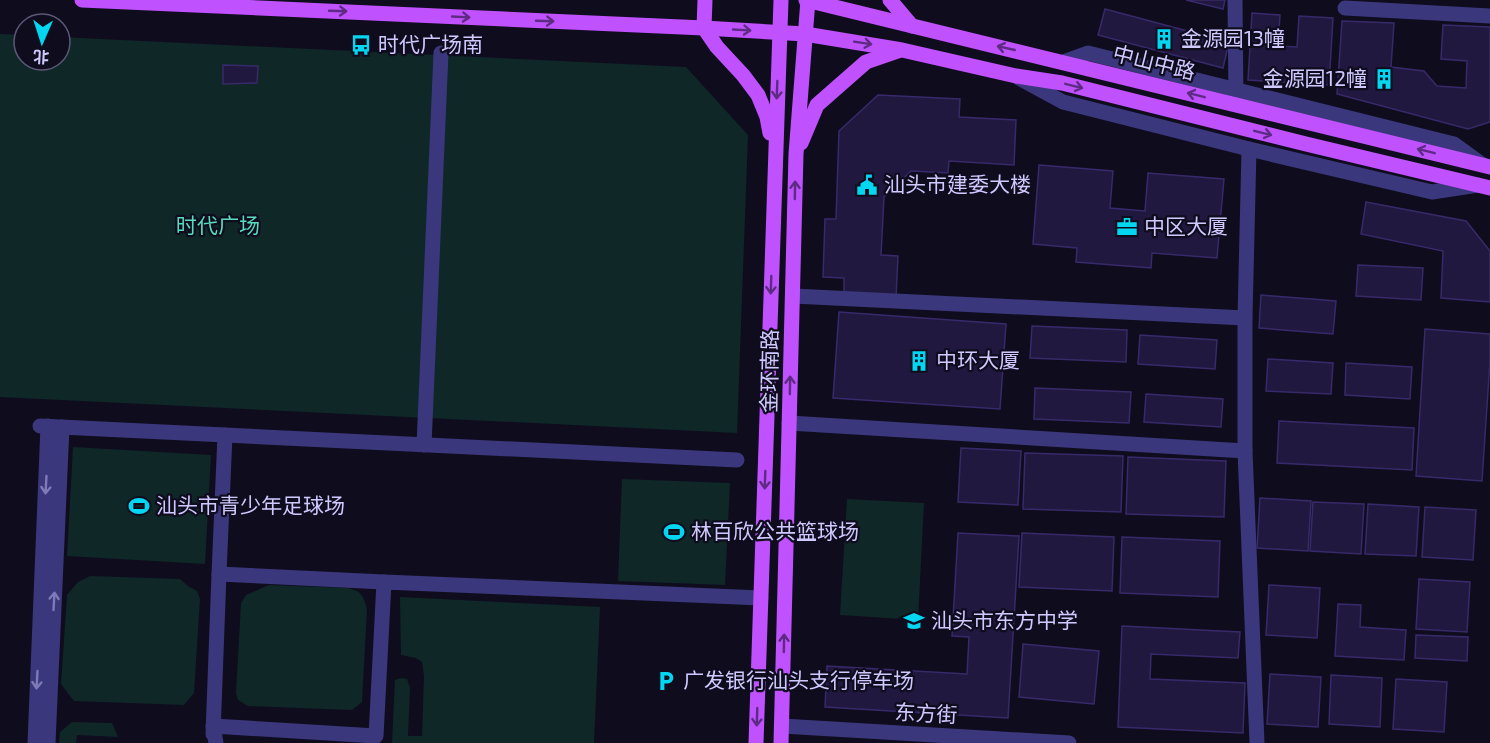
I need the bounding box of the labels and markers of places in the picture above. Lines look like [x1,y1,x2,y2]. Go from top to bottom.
place label: 金源园13幢 [1181,25,1285,50]
building icon: 金源园13幢 [1152,27,1176,51]
place label: 时代广场南 [378,31,483,56]
bus stop icon: 时代广场南 [349,33,373,57]
place label: 金源园12幢 [1263,65,1367,90]
building icon: 金源园12幢 [1372,67,1396,91]
place label: 汕头市建委大楼 [884,171,1031,196]
public building icon: 汕头市建委大楼 [855,173,879,197]
place label: 中区大厦 [1144,213,1228,238]
office icon: 中区大厦 [1115,215,1139,239]
place label: 中环大厦 [936,347,1020,372]
building icon: 中环大厦 [907,349,931,373]
place label: 汕头市青少年足球场 [156,492,345,517]
sports icon: 汕头市青少年足球场 [127,494,151,518]
place label: 林百欣公共篮球场 [691,518,859,543]
sports icon: 林百欣公共篮球场 [662,520,686,544]
place label: 汕头市东方中学 [931,607,1078,632]
school or university icon: 汕头市东方中学 [902,609,926,633]
place label: 广发银行汕头支行停车场 [683,667,914,692]
parking icon: 广发银行汕头支行停车场 [654,669,678,693]

